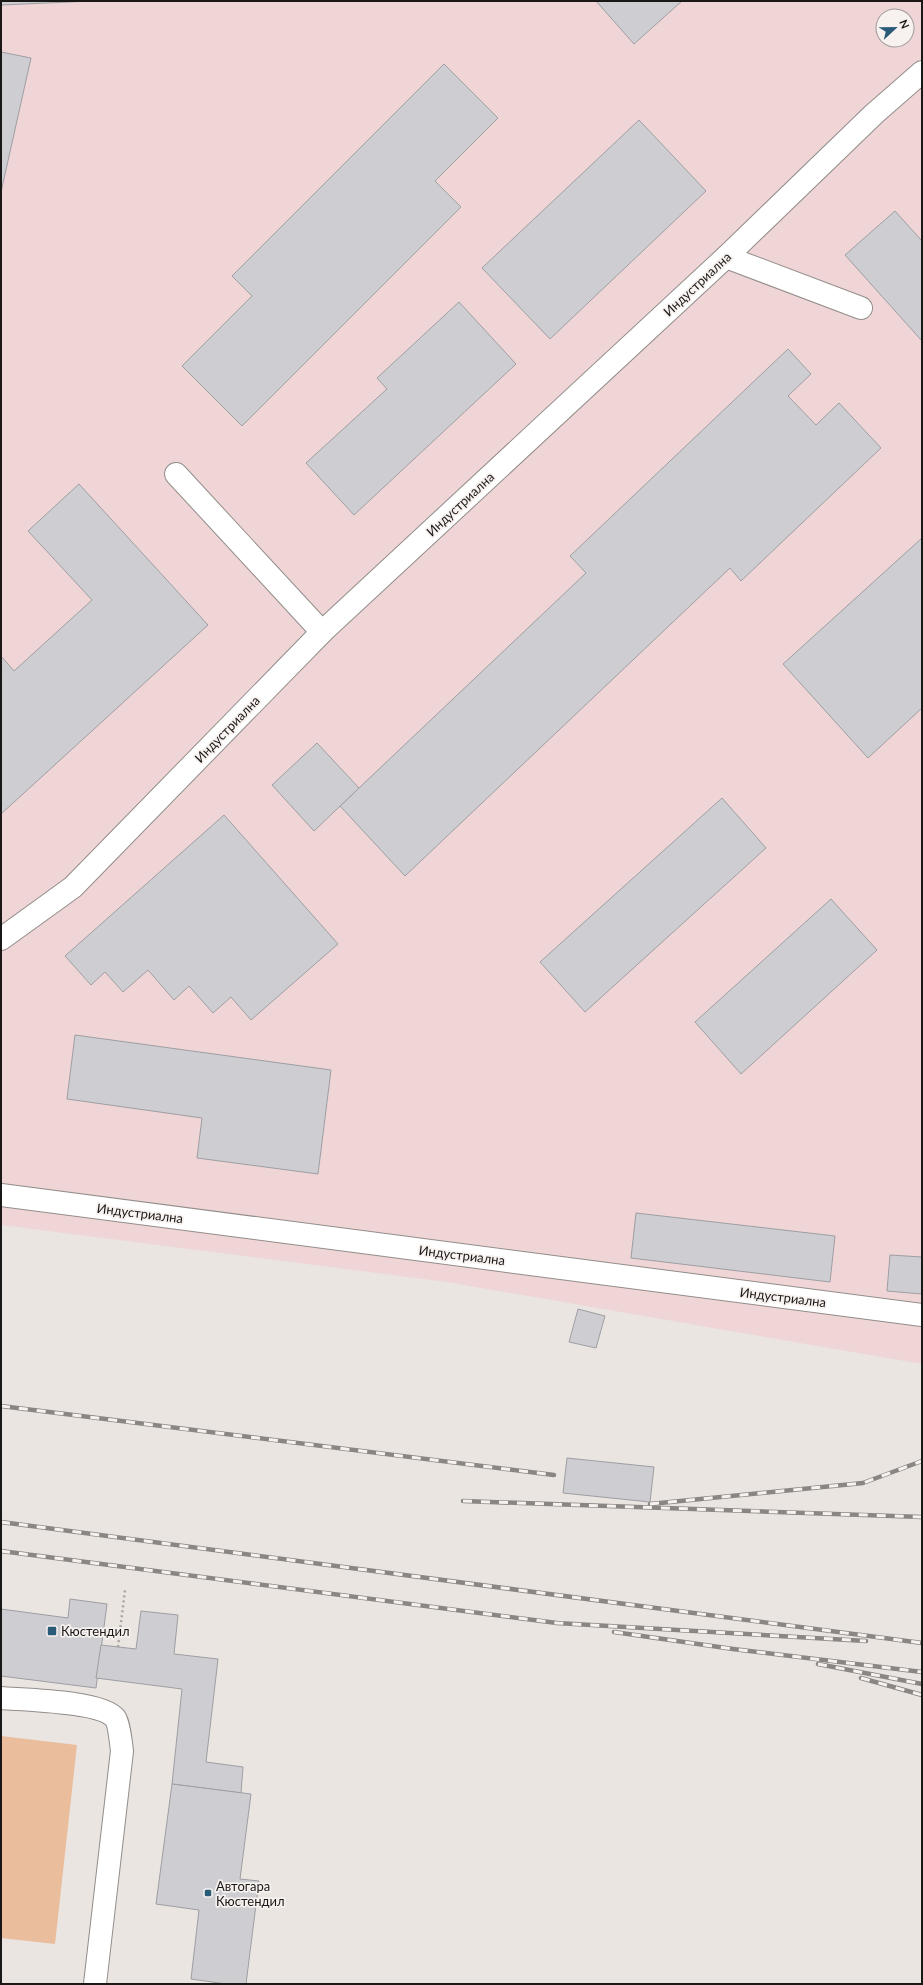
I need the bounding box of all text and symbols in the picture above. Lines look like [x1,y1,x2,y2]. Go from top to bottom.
north arrow [875,8,915,48]
text: N [897,18,912,30]
street label: Индустриална [660,249,734,319]
street label: Индустриална [423,469,497,539]
street label: Индустриална [191,692,263,766]
street label: Индустриална [96,1200,184,1226]
street label: Индустриална [418,1242,506,1268]
street label: Индустриална [739,1284,827,1310]
place label: Кюстендил [61,1623,130,1639]
marker: Кюстендил [46,1625,58,1637]
place label: Автогара Кюстендил [216,1878,285,1909]
marker: Автогара Кюстендил [203,1888,213,1898]

